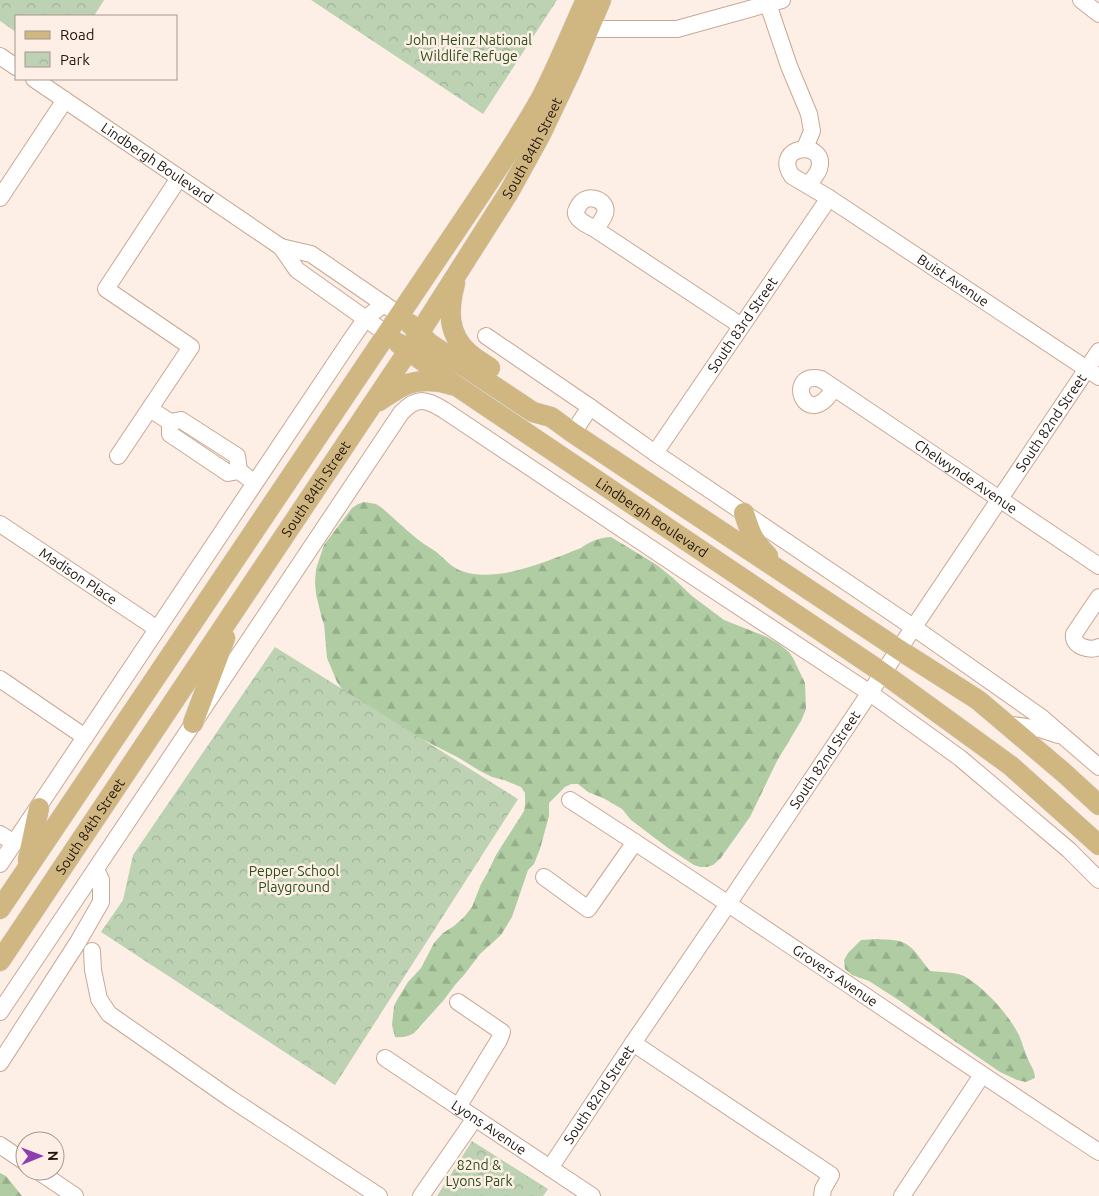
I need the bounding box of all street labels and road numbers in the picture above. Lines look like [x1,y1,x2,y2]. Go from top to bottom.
street label: South 84th Street [499,94,565,202]
street label: Lindbergh Boulevard [98,119,216,206]
street label: Buist Avenue [914,251,992,310]
street label: South 83rd Street [704,274,781,376]
street label: South 82nd Street [1012,370,1090,475]
street label: Chelwynde Avenue [912,436,1020,517]
street label: South 84th Street [278,437,354,540]
street label: Lindbergh Boulevard [593,474,711,561]
street label: Madison Place [36,545,120,608]
street label: South 82nd Street [786,707,864,812]
street label: South 84th Street [52,775,128,877]
street label: Grovers Avenue [790,941,881,1010]
street label: South 82nd Street [560,1042,637,1147]
street label: Lyons Avenue [449,1097,529,1158]

